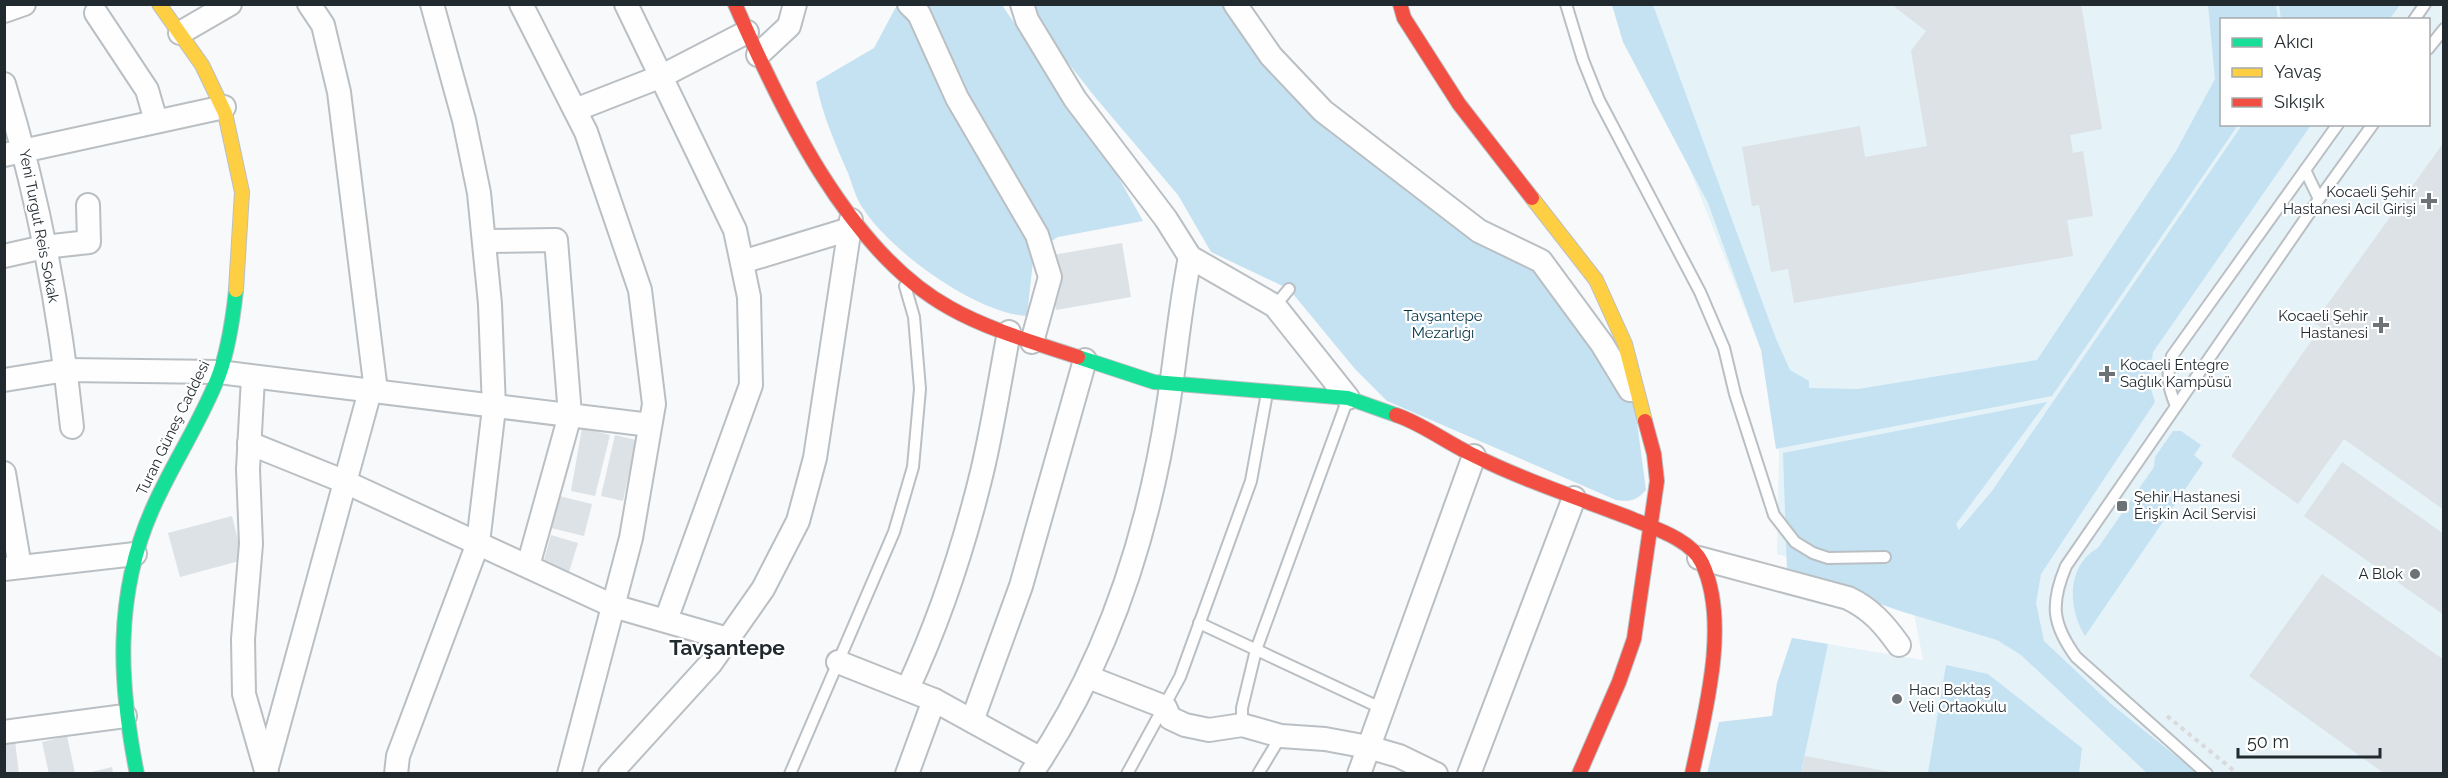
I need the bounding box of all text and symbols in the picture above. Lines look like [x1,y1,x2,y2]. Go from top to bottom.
legend [2220,18,2430,126]
text: Akıcı [2274,31,2313,52]
text: Yavaş [2274,61,2322,82]
text: Sıkışık [2274,91,2325,112]
street label: Yeni Turgut Reis Sokak [15,148,63,304]
place label: Kocaeli Şehir Hastanesi Acil Girişi [2283,183,2417,218]
marker: Kocaeli Şehir Hastanesi Acil Girişi [2420,192,2438,210]
park label: Tavşantepe Mezarlığı [1403,307,1483,342]
place label: Kocaeli Şehir Hastanesi [2278,307,2369,342]
marker: Kocaeli Şehir Hastanesi [2372,316,2390,334]
place label: Kocaeli Entegre Sağlık Kampüsü [2120,356,2232,391]
street label: Turan Güneş Caddesi [133,358,213,498]
marker: Kocaeli Entegre Sağlık Kampüsü [2098,365,2116,383]
place label: Şehir Hastanesi Erişkin Acil Servisi [2134,488,2256,523]
marker: Şehir Hastanesi Erişkin Acil Servisi [2115,499,2129,513]
place label: A Blok [2359,565,2403,583]
marker: A Blok [2408,567,2422,581]
district label: Tavşantepe [669,635,785,660]
place label: Hacı Bektaş Veli Ortaokulu [1909,681,2007,716]
marker: Hacı Bektaş Veli Ortaokulu [1890,692,1904,706]
scale bar [2238,721,2380,759]
text: 50 m [2247,731,2289,752]

